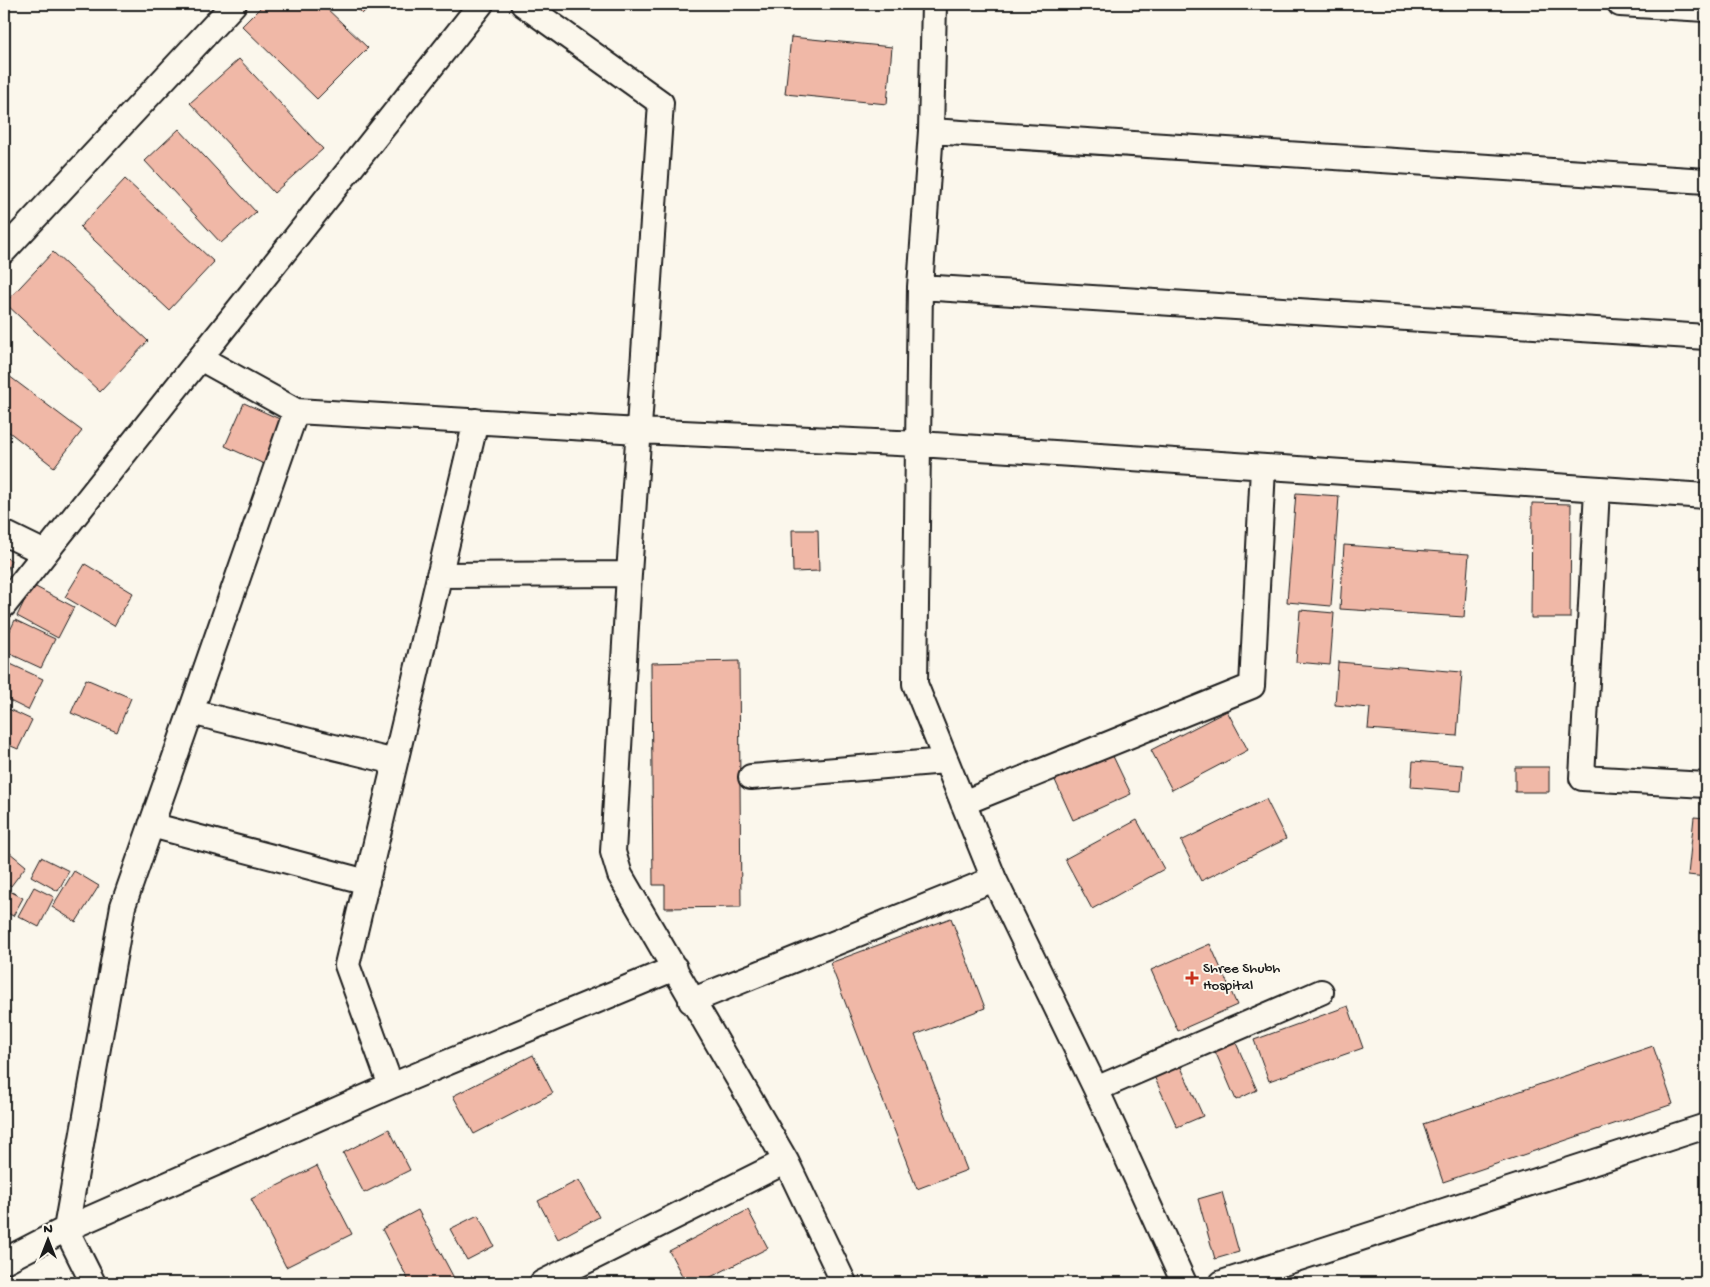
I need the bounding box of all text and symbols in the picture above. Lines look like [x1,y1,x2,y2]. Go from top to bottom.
place label: Shree Shubh Hospital [1203,960,1280,995]
marker: Shree Shubh Hospital [1185,971,1199,985]
north arrow [22,1214,72,1264]
text: N [43,1221,53,1238]

